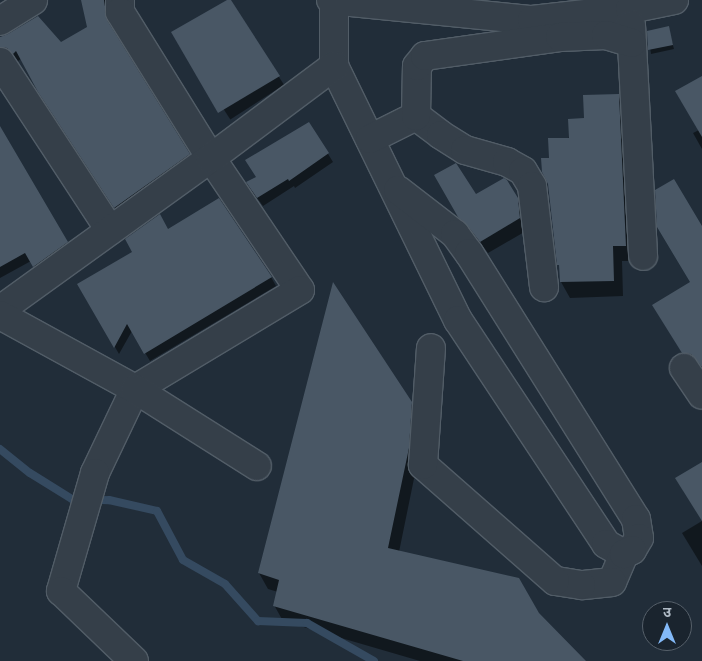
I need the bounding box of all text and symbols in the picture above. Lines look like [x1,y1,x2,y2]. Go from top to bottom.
north arrow [642,601,692,651]
text: उ [663,604,671,620]

